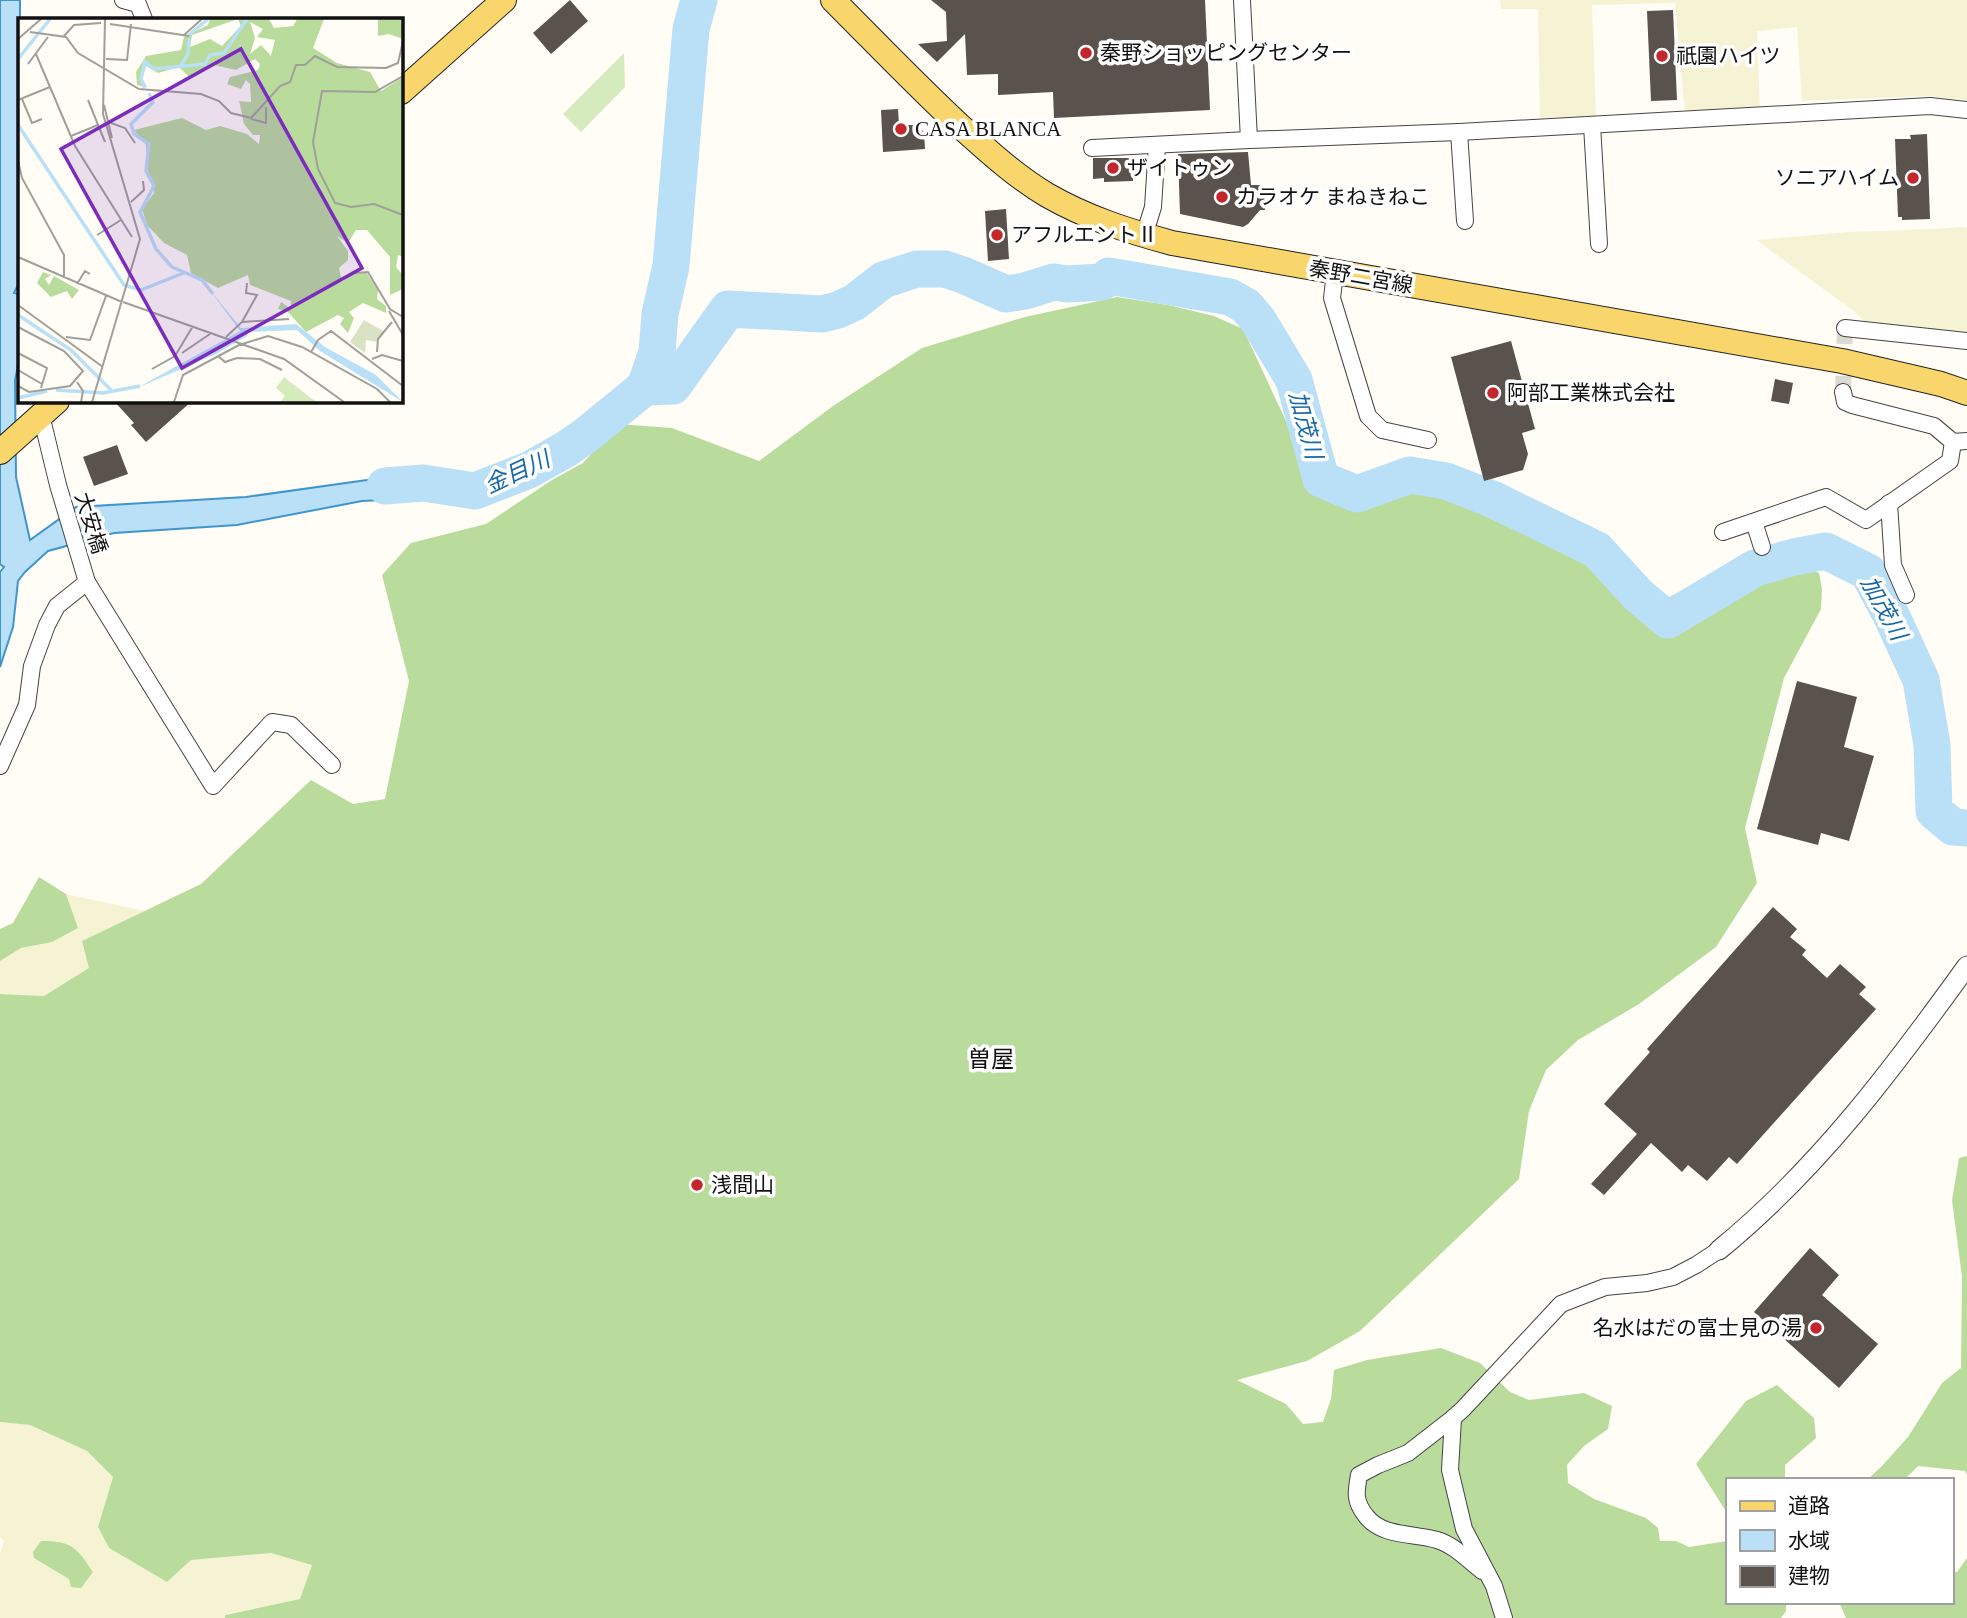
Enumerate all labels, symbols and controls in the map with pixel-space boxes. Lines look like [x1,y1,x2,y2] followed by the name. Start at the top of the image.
[18,18,402,402] inset map
[1100,41,1352,65] place label: 秦野ショッピングセンター
[1676,44,1781,68] place label: 祇園ハイツ
[1078,45,1094,61] marker: 秦野ショッピングセンター
[1654,48,1670,64] marker: 祇園ハイツ
[915,117,1062,141] place label: CASA BLANCA
[893,121,909,137] marker: CASA BLANCA
[1127,156,1232,180] place label: ザイトゥン
[1105,160,1121,176] marker: ザイトゥン
[1775,166,1899,190] place label: ソニアハイム
[1905,170,1921,186] marker: ソニアハイム
[1236,185,1430,209] place label: カラオケ まねきねこ
[1214,189,1230,205] marker: カラオケ まねきねこ
[1011,223,1158,247] place label: アフルエントⅡ
[989,227,1005,243] marker: アフルエントⅡ
[1307,256,1415,298] street label: 秦野二宮線
[1507,381,1675,405] place label: 阿部工業株式会社
[1485,385,1501,401] marker: 阿部工業株式会社
[1285,389,1327,465] water label: 加茂川
[481,445,556,498] water label: 金目川
[70,489,112,557] street label: 大安橋
[1856,572,1913,647] water label: 加茂川
[968,1047,1014,1072] district label: 曽屋
[711,1173,774,1197] place label: 浅間山
[689,1177,705,1193] marker: 浅間山
[1592,1316,1802,1340] place label: 名水はだの富士見の湯
[1808,1320,1824,1336] marker: 名水はだの富士見の湯
[1726,1478,1953,1604] legend
[1788,1494,1830,1518] text: 道路
[1788,1529,1830,1553] text: 水域
[1788,1564,1830,1588] text: 建物

